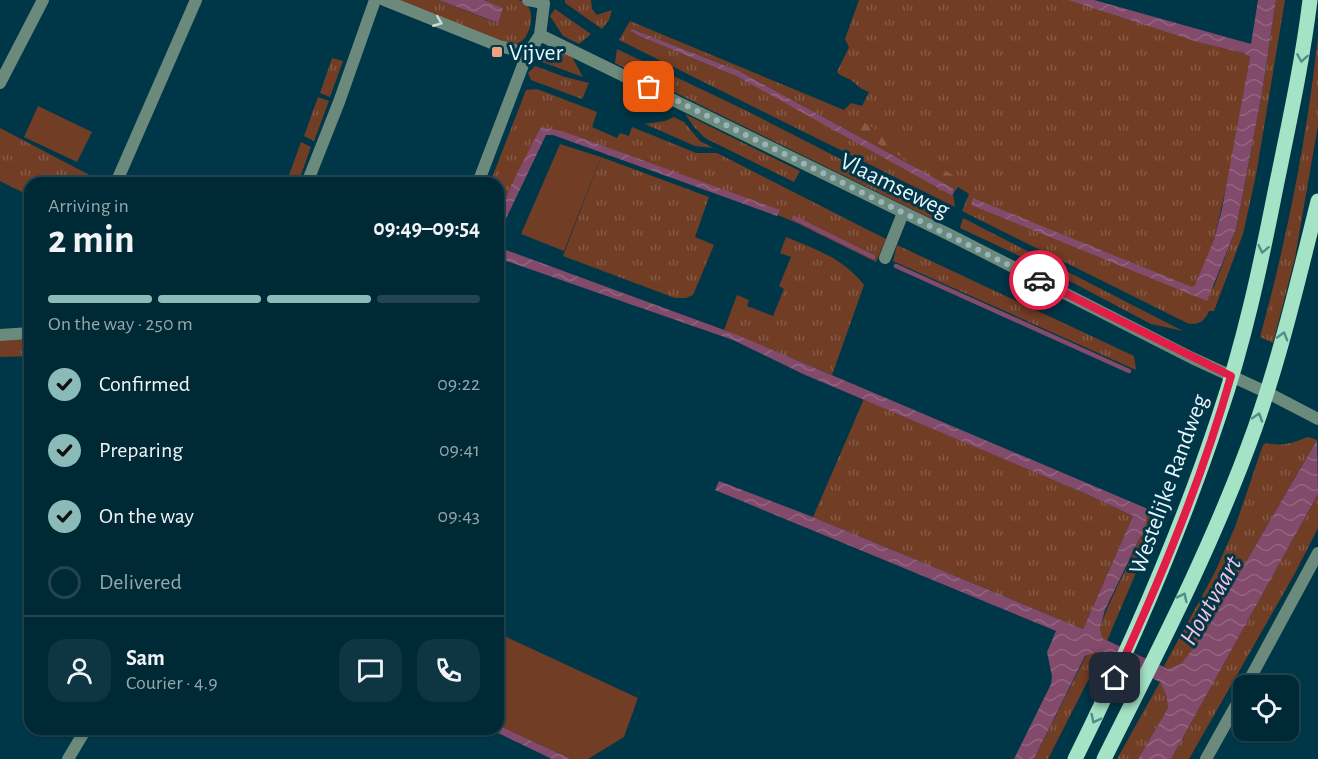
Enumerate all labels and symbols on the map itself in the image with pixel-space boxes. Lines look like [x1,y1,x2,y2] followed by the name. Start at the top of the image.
[432,14,443,27] one-way arrow
[509,41,564,65] place label: Vijver
[490,45,504,59] marker: Vijver
[1296,53,1308,63] one-way arrow
[623,61,674,112] pin
[836,149,953,223] street label: Vlaamseweg
[1258,244,1271,254] one-way arrow
[1009,250,1069,310] courier
[1276,331,1288,342] one-way arrow
[1125,391,1213,577] street label: Westelijke Randweg
[1251,412,1263,423] one-way arrow
[1175,551,1247,649] water label: Houtvaart
[1176,593,1188,604] one-way arrow
[1089,652,1140,703] pin
[1090,712,1102,723] one-way arrow

